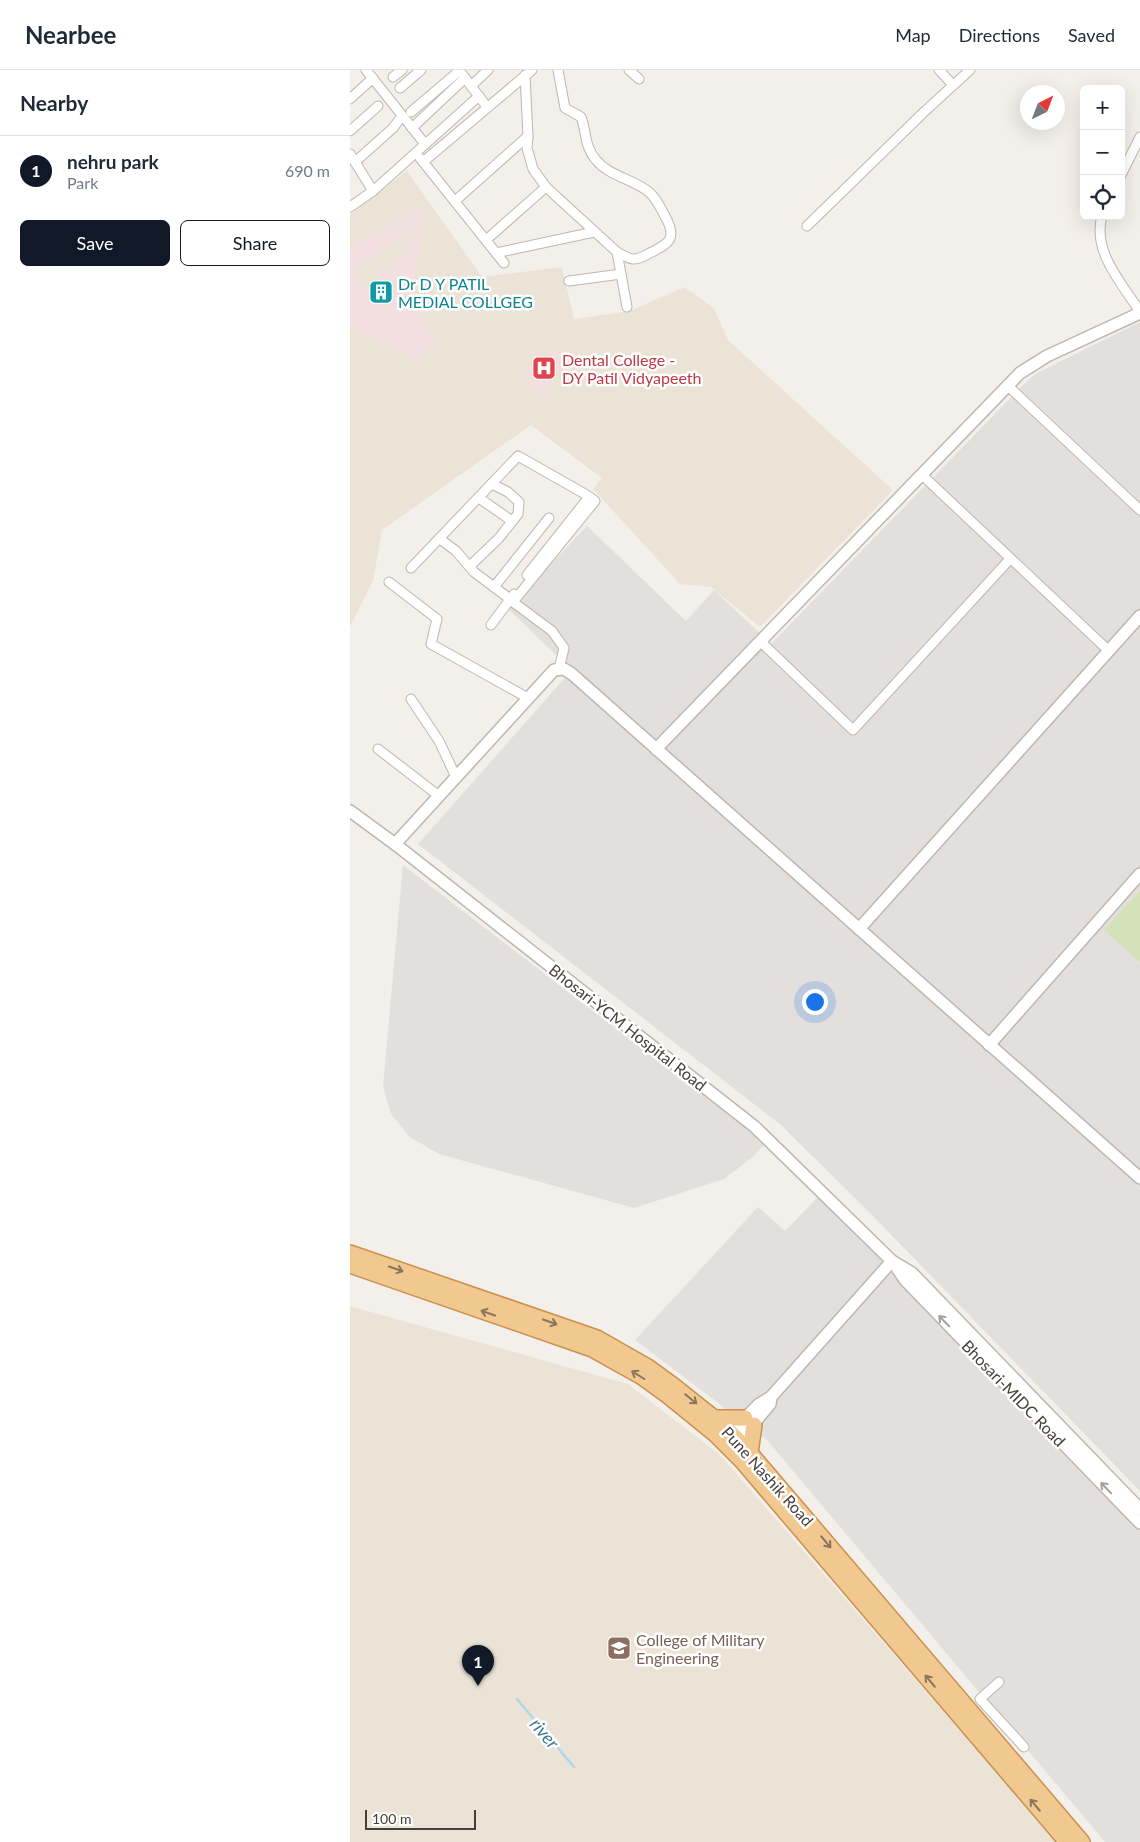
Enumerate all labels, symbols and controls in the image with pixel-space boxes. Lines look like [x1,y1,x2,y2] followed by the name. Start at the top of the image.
[25,20,116,49] text: Nearbee
[895,24,931,46] text: Map
[959,24,1040,46] text: Directions
[1068,24,1115,46] text: Saved
[1020,85,1065,130] north arrow
[1080,85,1125,220] map controls
[1080,85,1125,130] button: +
[20,90,88,115] text: Nearby
[1080,130,1125,175] button: −
[67,150,159,173] text: nehru park
[31,161,41,180] text: 1
[285,161,330,180] text: 690 m
[67,173,98,192] text: Park
[1080,175,1125,220] button: locate
[20,220,170,266] button: Save
[180,220,330,266] button: Share
[398,274,533,311] place label: Dr D Y PATIL MEDIAL COLLGEG
[368,279,394,305] building icon: Dr D Y PATIL MEDIAL COLLGEG
[562,350,702,387] place label: Dental College - DY Patil Vidyapeeth
[531,355,557,381] hospital icon: Dental College - DY Patil Vidyapeeth
[546,960,710,1094] street label: Bhosari-YCM Hospital Road
[802,989,828,1015] your location
[388,1264,404,1274] one-way arrow
[481,1308,497,1317] one-way arrow
[938,1315,950,1327] one-way arrow
[541,1318,557,1327] one-way arrow
[958,1336,1070,1450] street label: Bhosari-MIDC Road
[631,1369,645,1380] one-way arrow
[684,1394,697,1405] one-way arrow
[718,1422,818,1530] street label: Pune Nashik Road
[1100,1482,1112,1494] one-way arrow
[821,1536,832,1549] one-way arrow
[636,1630,765,1667] place label: College of Military Engineering
[606,1635,632,1661] school or university icon: College of Military Engineering
[462,1645,494,1686] pin: 1
[924,1675,935,1688] one-way arrow
[526,1713,565,1754] water label: river
[1030,1799,1041,1812] one-way arrow
[365,1807,476,1830] scale bar
[372,1810,411,1827] text: 100 m

